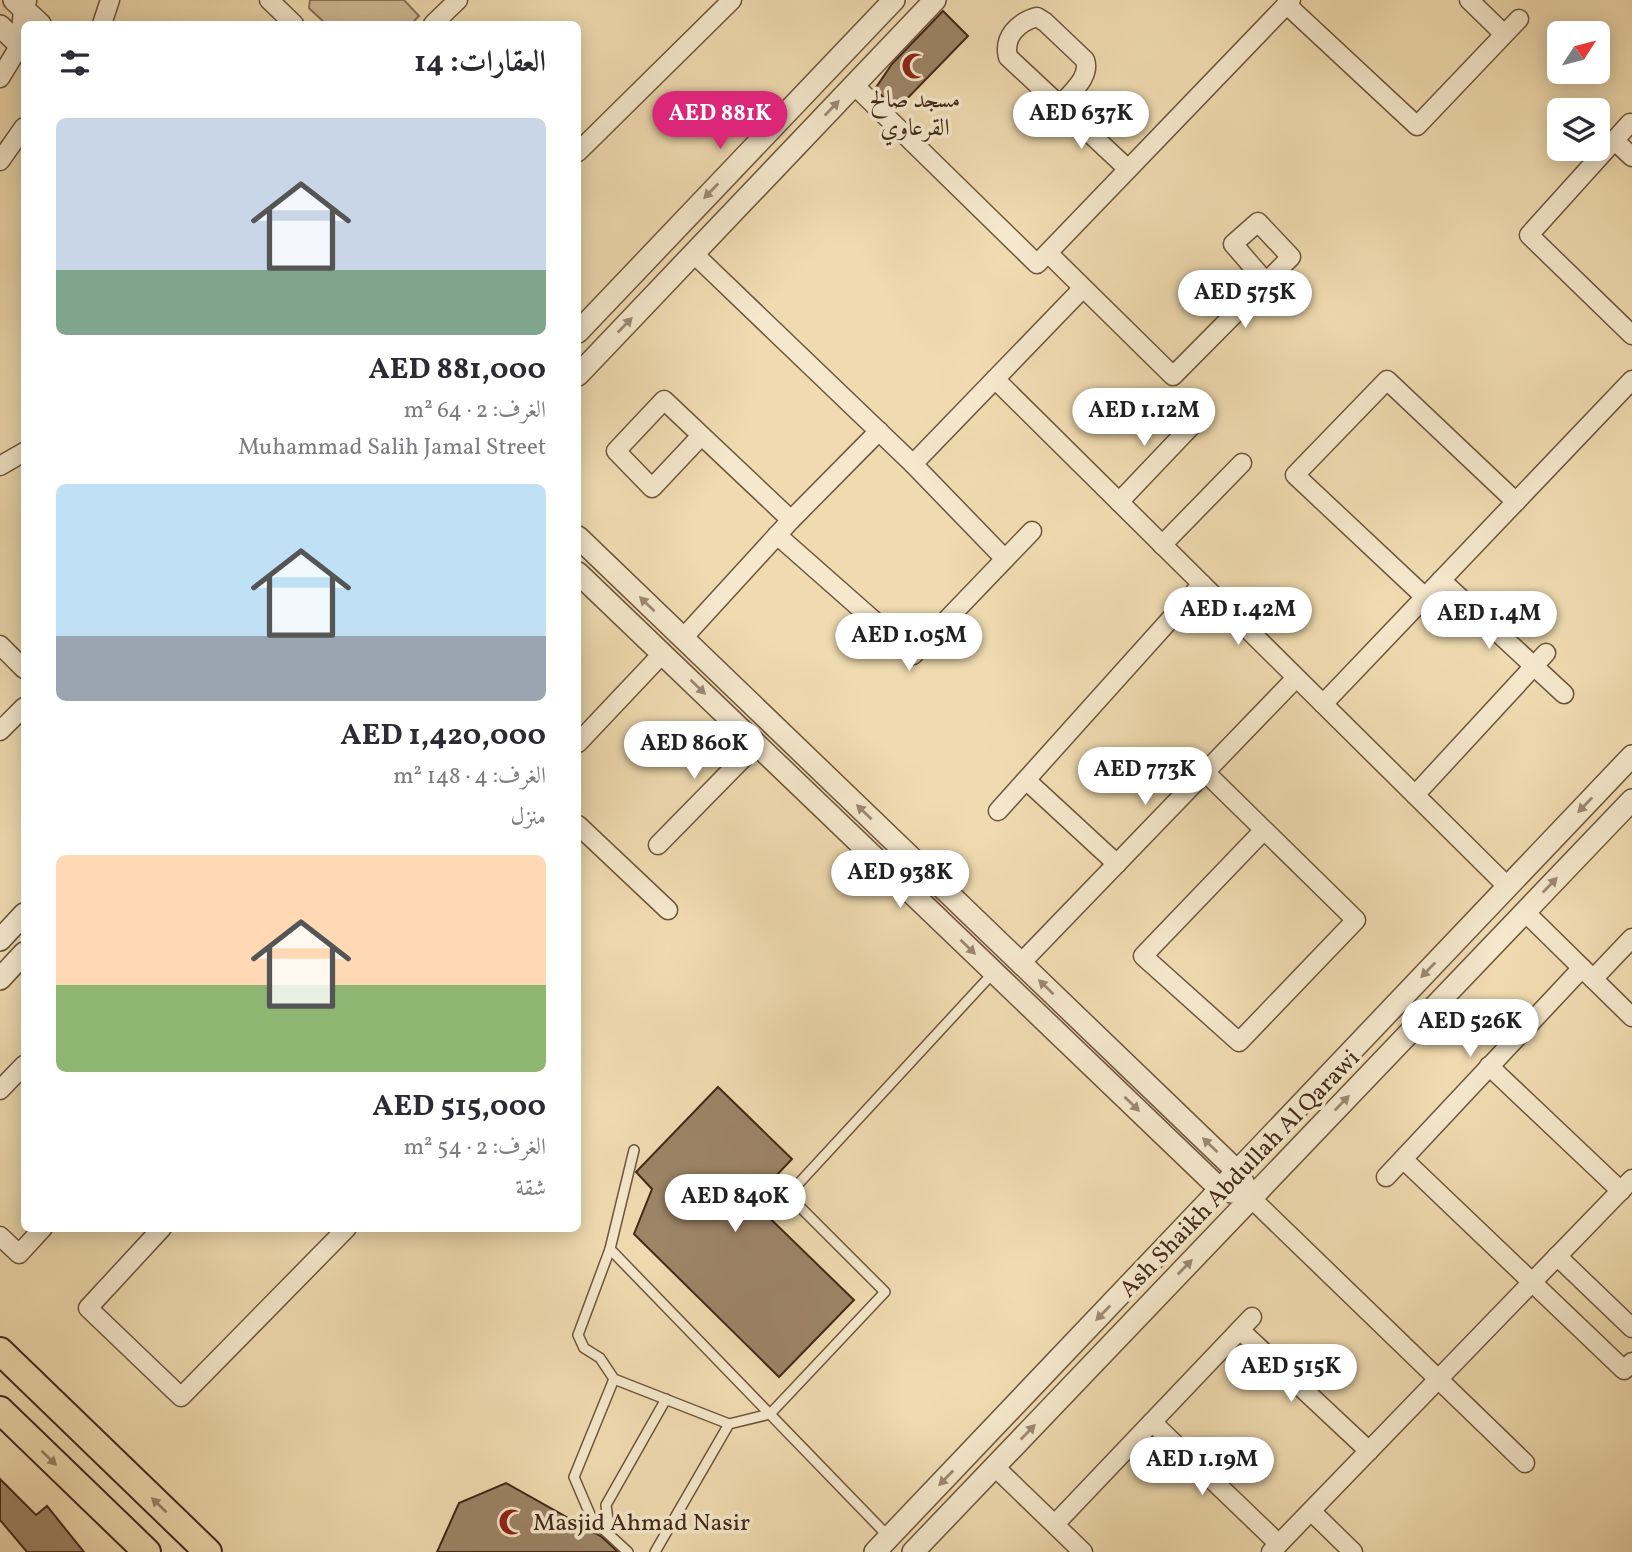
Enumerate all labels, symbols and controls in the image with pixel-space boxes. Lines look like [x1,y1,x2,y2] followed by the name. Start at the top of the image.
[1547,21,1610,84] north arrow
[1547,21,1610,161] map controls
[414,42,546,84] text: العقارات: 14
[56,44,94,82] icon: filters
[900,51,930,81] mosque icon: مسجد صالح القرعاوي
[870,84,960,146] place label: مسجد صالح القرعاوي
[648,92,792,151] pin: AED 881K
[1009,92,1153,151] pin: AED 637K
[668,98,772,130] text: AED 881K
[1029,98,1133,130] text: AED 637K
[1547,98,1610,161] button: layers
[824,99,841,116] one-way arrow
[238,163,364,289] icon: home
[704,182,720,199] one-way arrow
[1173,270,1317,330] pin: AED 575K
[1194,277,1296,309] text: AED 575K
[616,317,632,334] one-way arrow
[368,349,546,391] text: AED 881,000
[1064,388,1224,448] pin: AED 1.12M
[404,395,546,427] text: الغرف: 2 · 64 m²
[1088,395,1200,427] text: AED 1.12M
[238,432,546,464] text: Muhammad Salih Jamal Street
[238,530,364,656] icon: home
[1158,588,1318,647] pin: AED 1.42M
[1417,592,1561,651] pin: AED 1.4M
[1180,594,1296,626] text: AED 1.42M
[639,597,656,613] one-way arrow
[1437,598,1541,630] text: AED 1.4M
[829,614,989,673] pin: AED 1.05M
[851,620,967,652] text: AED 1.05M
[689,679,706,695] one-way arrow
[340,715,546,757] text: AED 1,420,000
[622,722,766,781] pin: AED 860K
[640,728,748,760] text: AED 860K
[1073,748,1217,807] pin: AED 773K
[1094,754,1196,786] text: AED 773K
[393,761,546,793] text: الغرف: 4 · 148 m²
[1577,796,1593,814] one-way arrow
[511,802,546,834] text: منزل
[856,804,873,821] one-way arrow
[828,850,972,910] pin: AED 938K
[847,857,953,889] text: AED 938K
[1542,877,1558,894] one-way arrow
[238,901,364,1027] icon: home
[960,938,977,955] one-way arrow
[1421,961,1437,978] one-way arrow
[1038,979,1055,995] one-way arrow
[1398,1000,1542,1059] pin: AED 526K
[1418,1006,1522,1038] text: AED 526K
[1112,1043,1368,1306] street label: Ash Shaikh Abdullah Al Qarawi
[372,1086,546,1128] text: AED 515,000
[1334,1095,1350,1112] one-way arrow
[1124,1096,1141,1113] one-way arrow
[404,1132,546,1164] text: الغرف: 2 · 54 m²
[1202,1137,1219,1153] one-way arrow
[516,1173,546,1205] text: شقة
[663,1174,807,1234] pin: AED 840K
[681,1181,789,1213] text: AED 840K
[1177,1258,1193,1276] one-way arrow
[1094,1304,1111,1321] one-way arrow
[1219,1344,1363,1404] pin: AED 515K
[1241,1351,1341,1383] text: AED 515K
[1019,1424,1035,1441] one-way arrow
[1122,1438,1282,1497] pin: AED 1.19M
[1146,1444,1258,1476] text: AED 1.19M
[40,1449,57,1465] one-way arrow
[938,1469,954,1486] one-way arrow
[151,1497,168,1513] one-way arrow
[497,1507,527,1537] mosque icon: Masjid Ahmad Nasir
[533,1507,750,1541] place label: Masjid Ahmad Nasir

